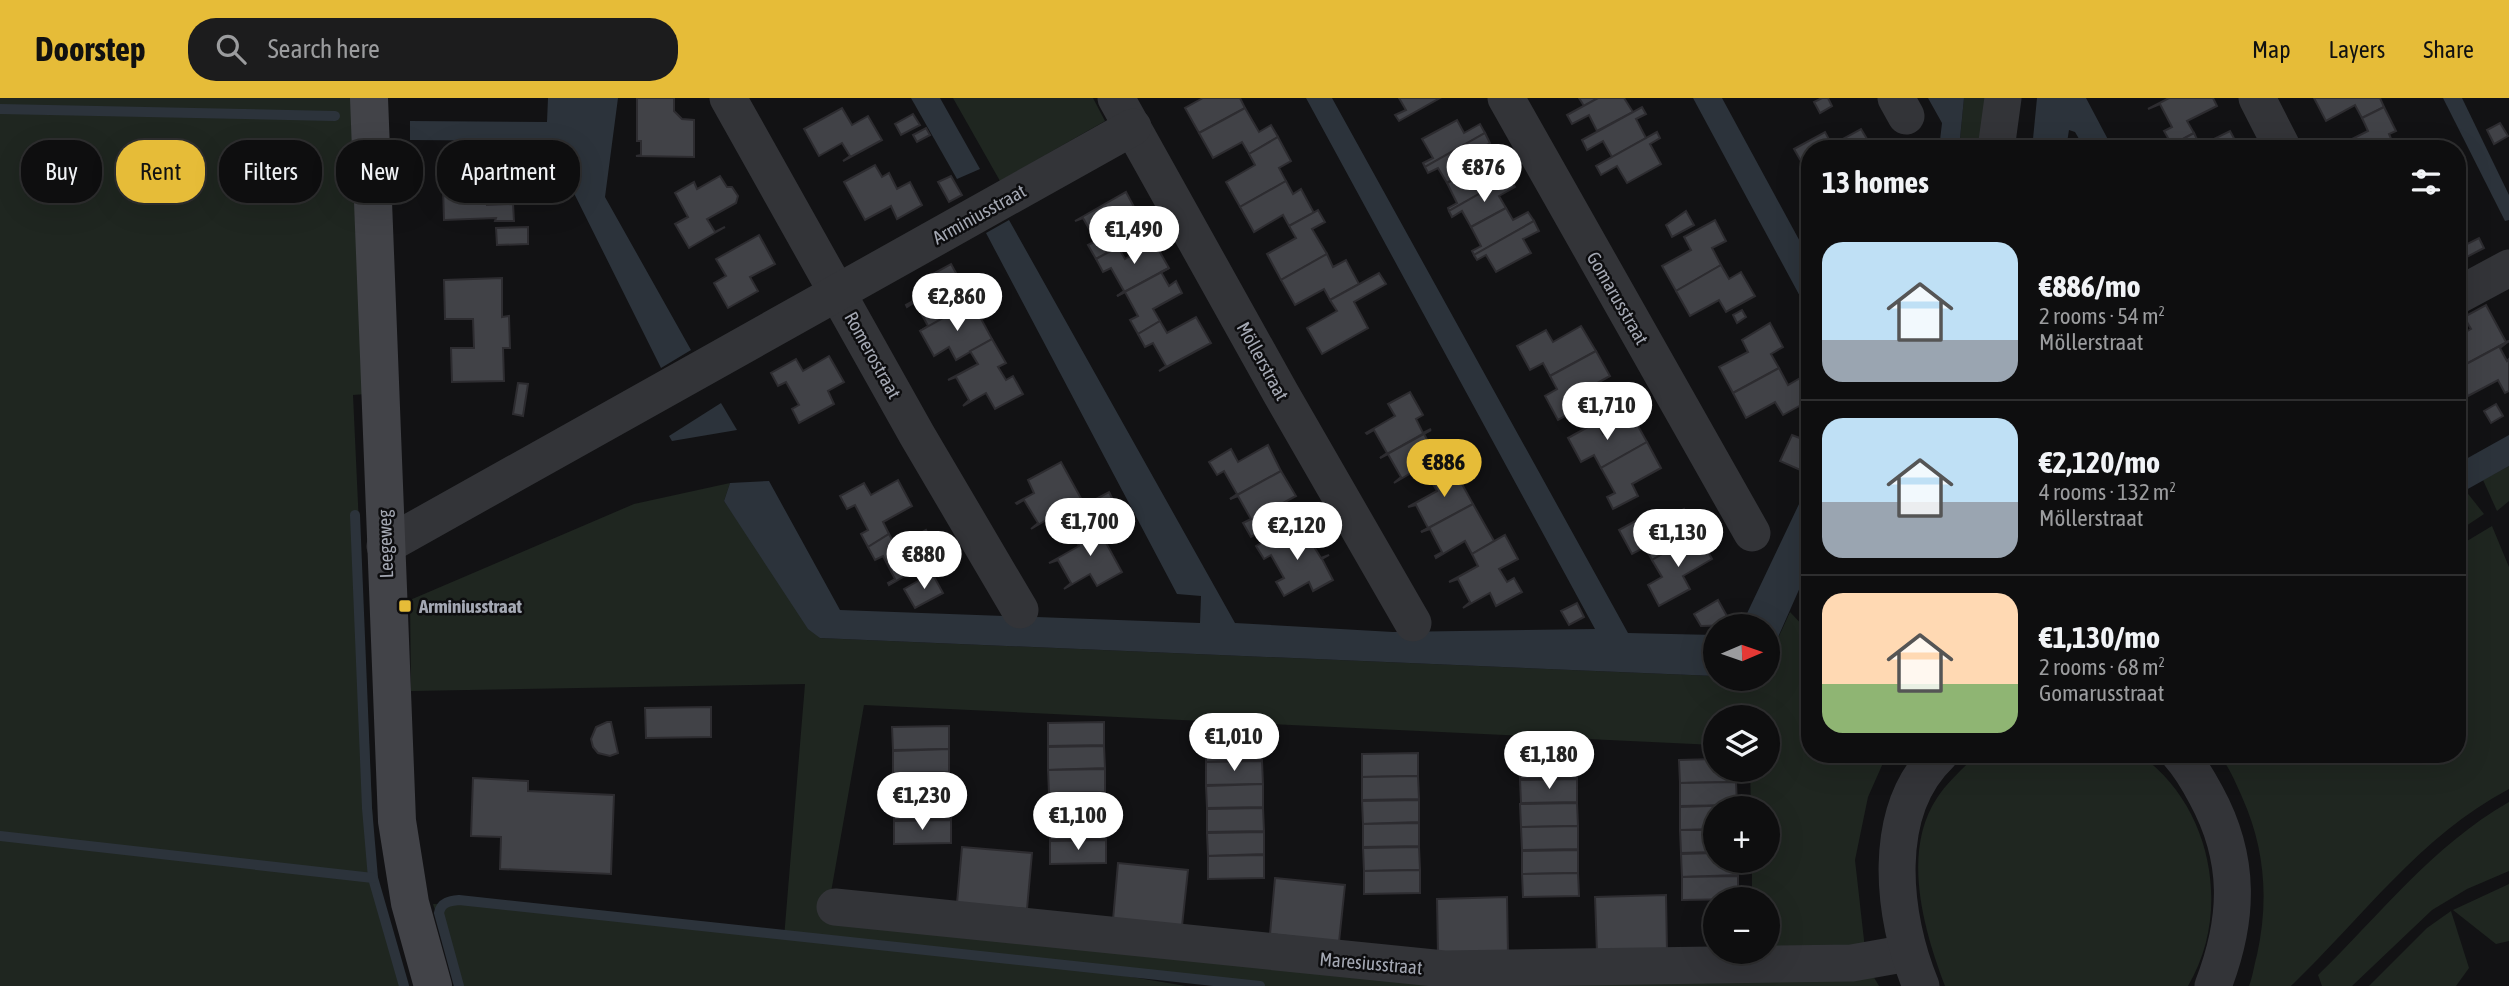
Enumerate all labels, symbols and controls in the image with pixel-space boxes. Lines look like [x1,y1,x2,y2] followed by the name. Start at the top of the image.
[188,18,678,81] search box
[35,30,146,68] text: Doorstep
[212,30,250,68] icon: search
[268,34,380,64] text: Search here
[2252,36,2291,63] text: Map
[2329,36,2385,63] text: Layers
[2423,36,2474,63] text: Share
[21,140,102,203] chip: Buy
[116,140,205,203] chip: Rent
[219,140,322,203] chip: Filters
[336,140,423,203] chip: New
[437,140,580,203] chip: Apartment
[1443,144,1525,204] pin: €876
[1463,154,1505,180] text: €876
[2407,163,2445,201] icon: filters
[1822,165,1929,199] text: 13 homes
[929,179,1029,249] street label: Arminiusstraat
[1077,206,1191,266] pin: €1,490
[1105,216,1163,242] text: €1,490
[1583,248,1653,348] street label: Gomarusstraat
[2039,269,2141,303] text: €886/mo
[1878,270,1962,354] icon: home
[900,274,1014,333] pin: €2,860
[928,283,986,309] text: €2,860
[2039,303,2165,329] text: 2 rooms · 54 m²
[840,308,906,402] street label: Romerostraat
[1232,318,1294,404] street label: Möllerstraat
[2039,329,2144,355] text: Möllerstraat
[1550,382,1664,442] pin: €1,710
[1578,392,1636,418] text: €1,710
[1403,440,1485,499] pin: €886
[2039,445,2160,479] text: €2,120/mo
[1878,446,1962,530] icon: home
[1423,449,1465,475] text: €886
[2039,479,2176,505] text: 4 rooms · 132 m²
[1033,498,1147,558] pin: €1,700
[1240,503,1354,562] pin: €2,120
[2039,505,2144,531] text: Möllerstraat
[373,508,397,579] street label: Leegeweg
[1061,508,1119,534] text: €1,700
[1621,510,1735,569] pin: €1,130
[1268,512,1326,538] text: €2,120
[1649,519,1707,545] text: €1,130
[883,532,965,591] pin: €880
[903,541,945,567] text: €880
[418,595,523,617] place label: Arminiusstraat
[397,598,413,614] marker: Arminiusstraat
[1703,614,1780,691] north arrow
[1703,614,1780,964] map controls
[2039,620,2160,654] text: €1,130/mo
[1878,621,1962,705] icon: home
[2039,654,2165,680] text: 2 rooms · 68 m²
[2039,680,2164,706] text: Gomarusstraat
[1703,705,1780,782] button: layers
[1177,714,1291,773] pin: €1,010
[1205,723,1263,749] text: €1,010
[1492,732,1606,791] pin: €1,180
[1520,741,1578,767] text: €1,180
[865,772,979,832] pin: €1,230
[893,782,951,808] text: €1,230
[1021,792,1135,852] pin: €1,100
[1703,796,1780,873] button: +
[1049,802,1107,828] text: €1,100
[1703,887,1780,964] button: −
[1319,948,1423,978] street label: Maresiusstraat

